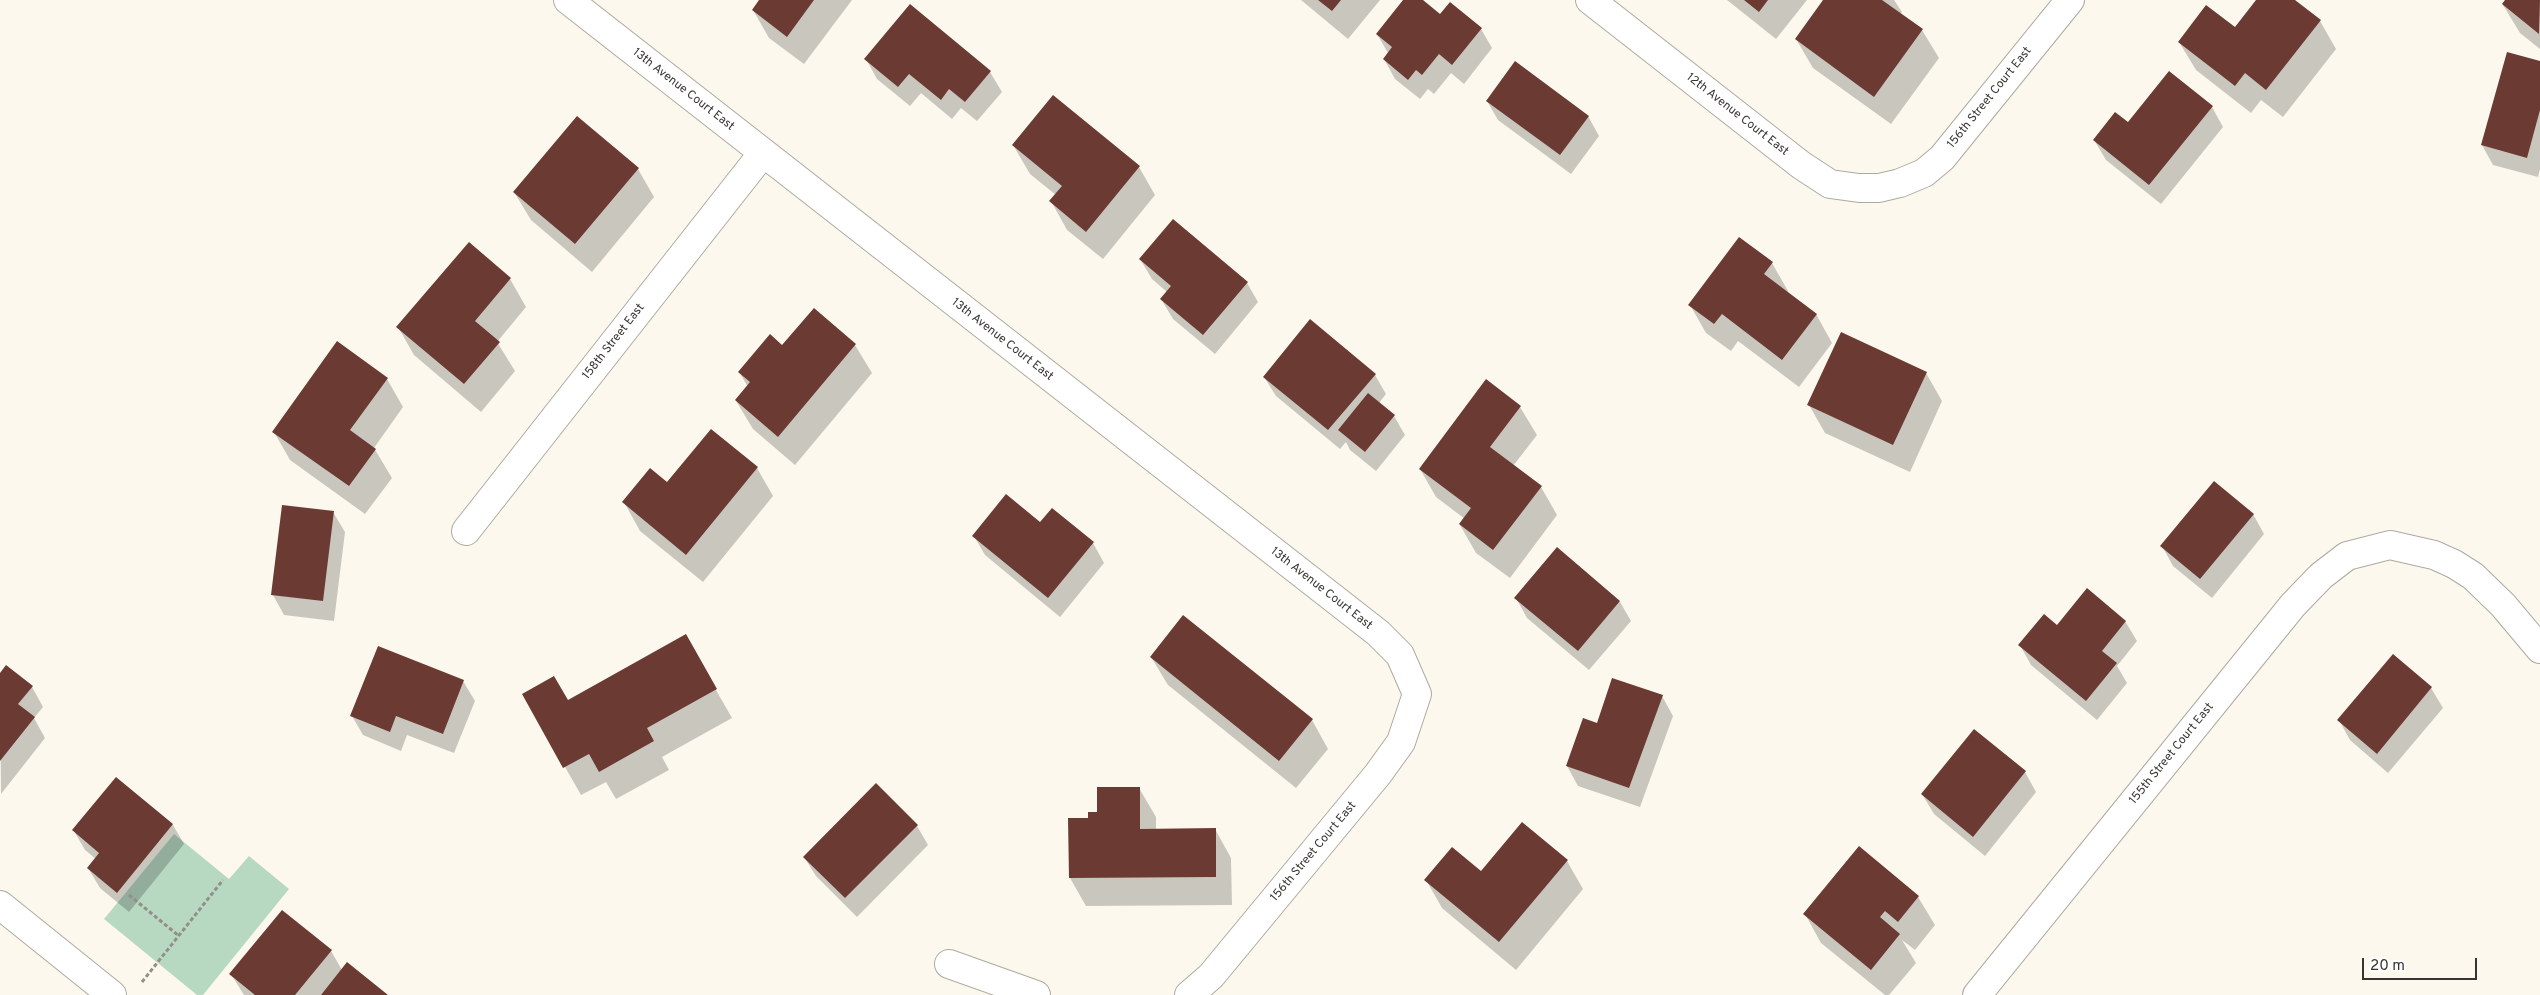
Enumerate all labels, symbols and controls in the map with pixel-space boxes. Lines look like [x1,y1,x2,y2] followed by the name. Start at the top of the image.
[1945,45,2035,151] street label: 156th Street Court East
[629,46,737,134] street label: 13th Avenue Court East
[1683,71,1791,159] street label: 12th Avenue Court East
[948,296,1056,384] street label: 13th Avenue Court East
[580,301,648,383] street label: 158th Street East
[1267,545,1375,633] street label: 13th Avenue Court East
[2127,700,2217,808] street label: 155th Street Court East
[1268,799,1360,905] street label: 156th Street Court East
[2365,948,2480,980] scale bar
[2370,957,2405,976] text: 20 m

